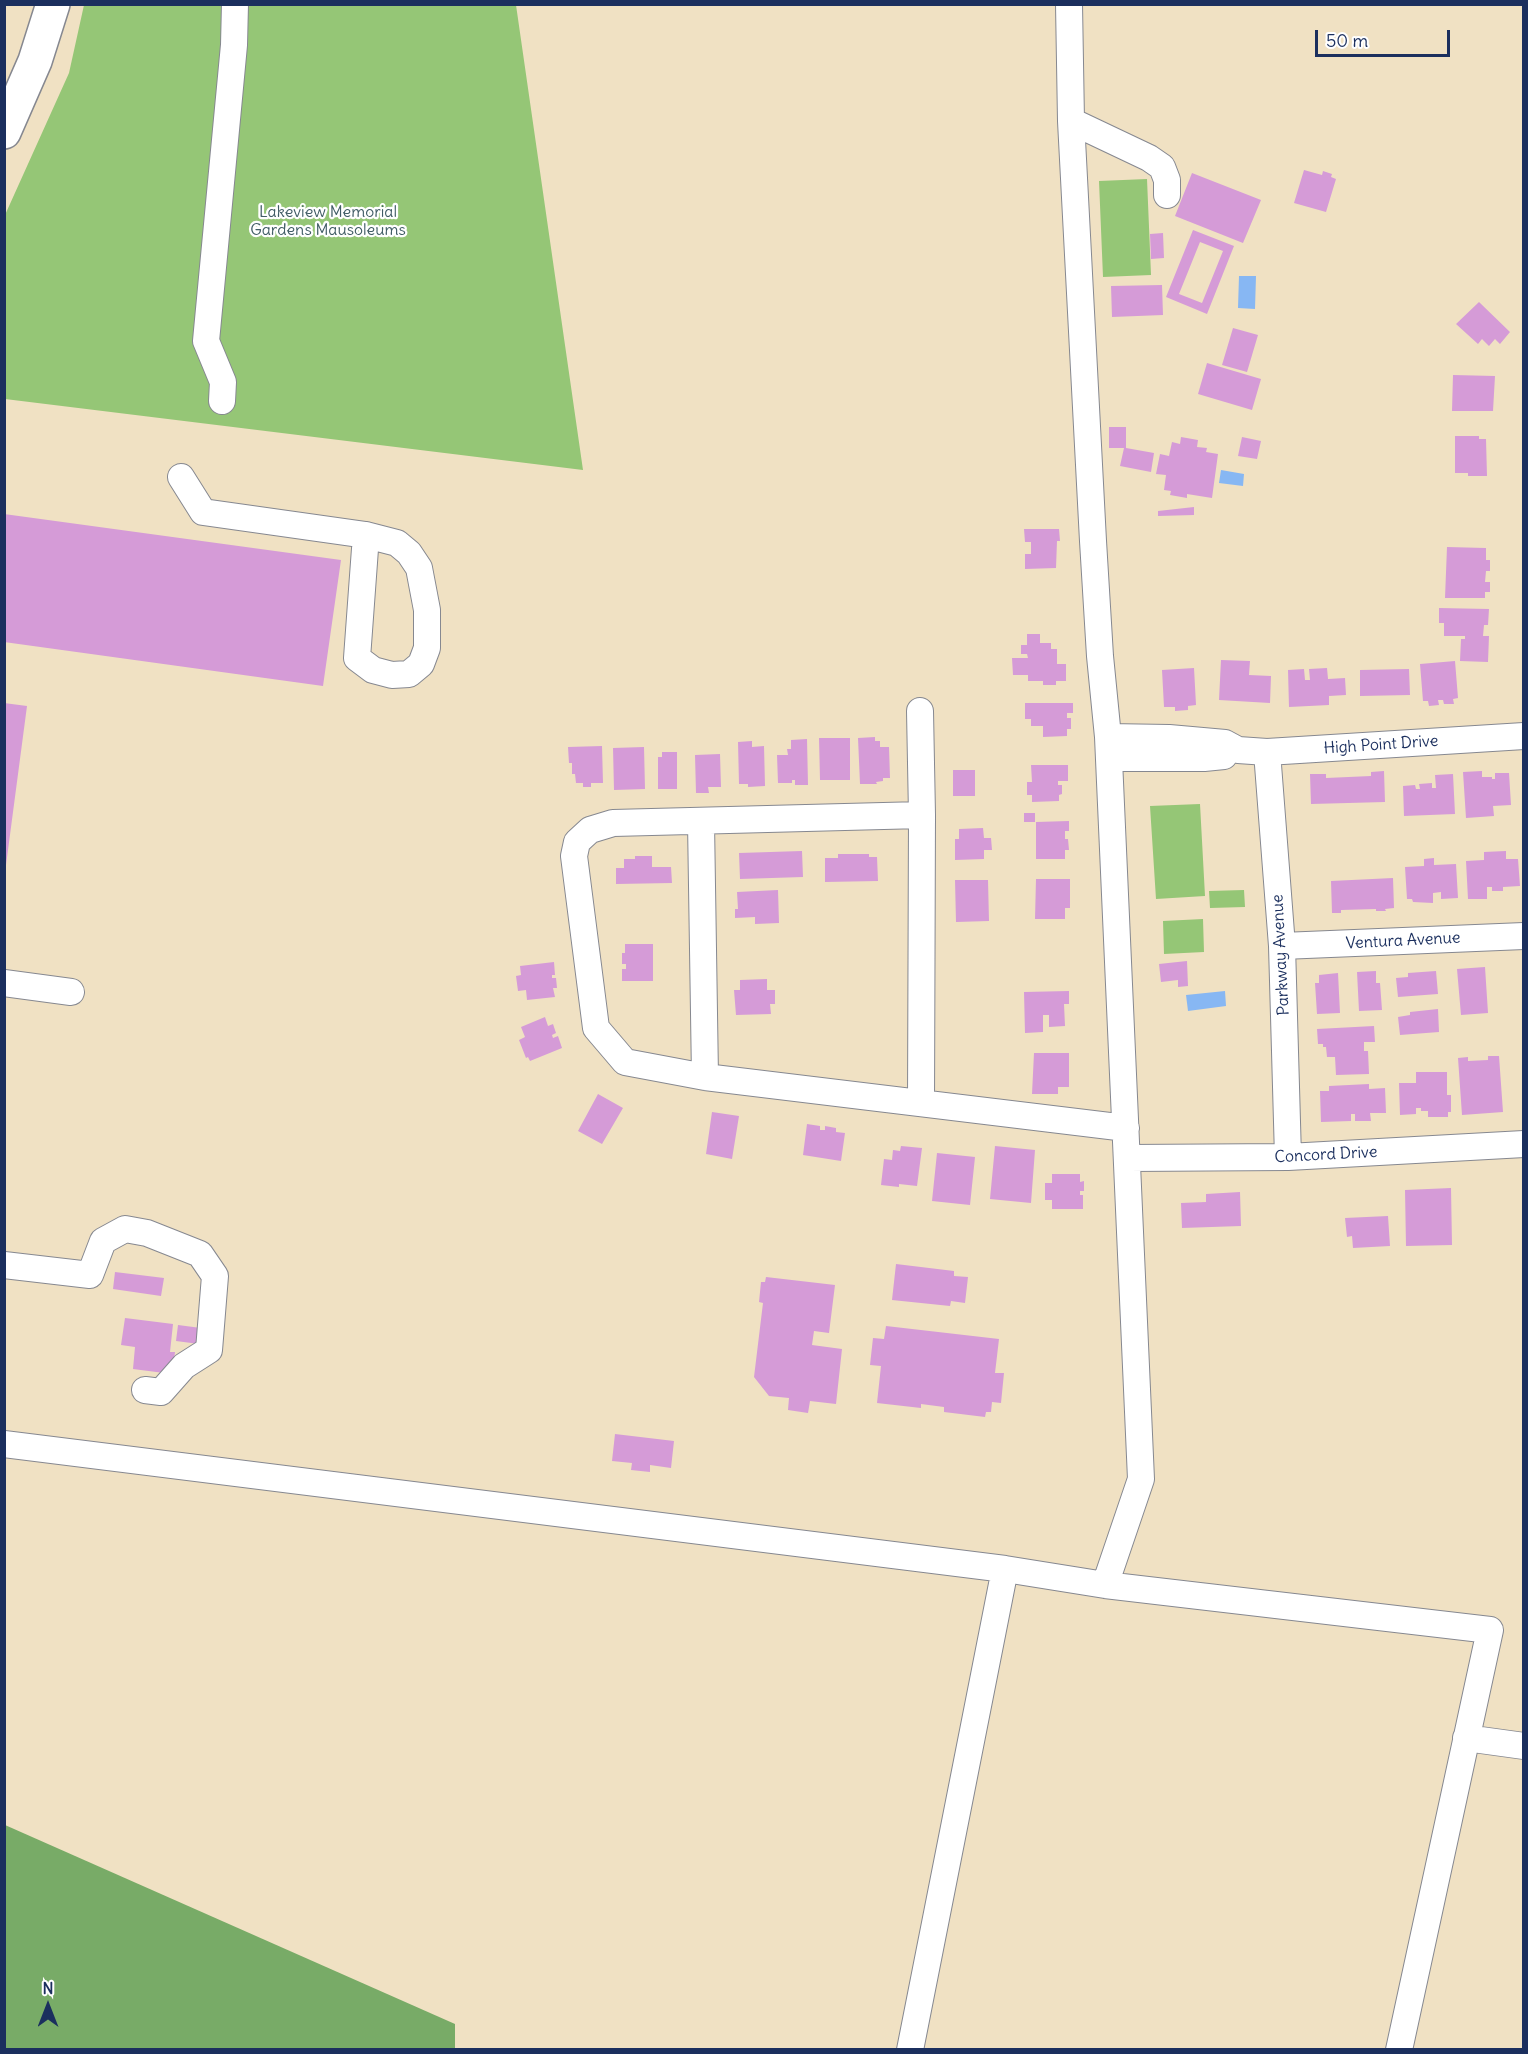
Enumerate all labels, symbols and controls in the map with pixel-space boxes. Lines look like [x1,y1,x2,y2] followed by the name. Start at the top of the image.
[1318,18,1453,56] scale bar
[1326,29,1368,52] text: 50 m
[250,202,406,240] park label: Lakeview Memorial Gardens Mausoleums
[1323,731,1439,759] street label: High Point Drive
[1268,894,1294,1016] street label: Parkway Avenue
[1345,928,1461,954] street label: Ventura Avenue
[1274,1143,1378,1167] street label: Concord Drive
[18,1976,78,2036] north arrow
[42,1978,54,1998] text: N

